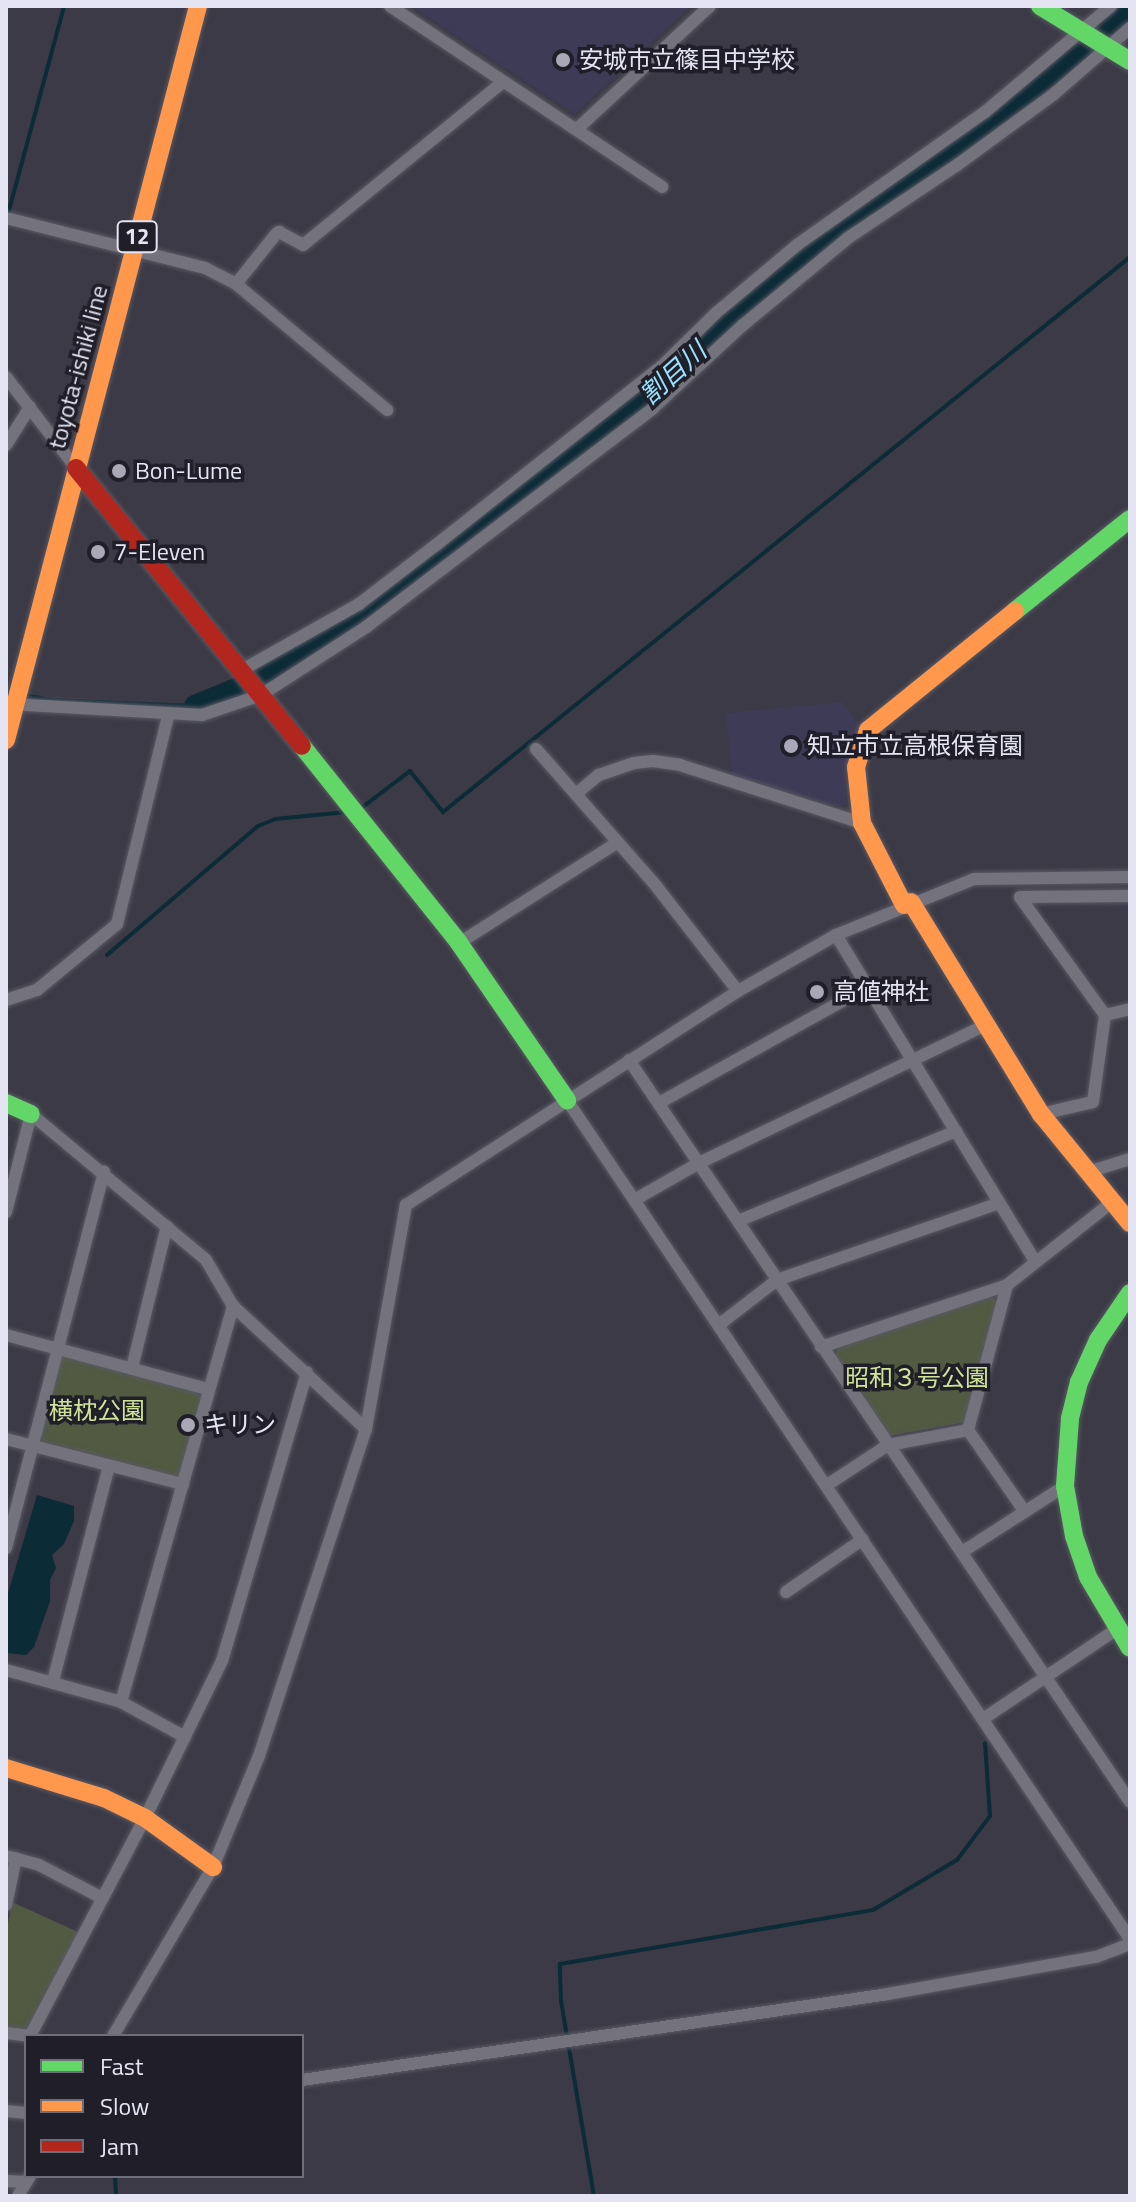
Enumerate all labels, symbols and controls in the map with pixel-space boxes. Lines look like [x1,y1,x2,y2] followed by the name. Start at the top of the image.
[579,46,795,74] place label: 安城市立篠目中学校
[554,51,572,69] marker: 安城市立篠目中学校
[115,219,159,255] road number: 12
[42,282,114,452] street label: toyota-ishiki line
[634,335,712,411] water label: 割目川
[135,457,242,485] place label: Bon-Lume
[110,462,128,480] marker: Bon-Lume
[114,538,205,566] place label: 7-Eleven
[89,543,107,561] marker: 7-Eleven
[807,732,1023,760] place label: 知立市立高根保育園
[782,737,800,755] marker: 知立市立高根保育園
[833,978,929,1006] place label: 高値神社
[808,983,826,1001] marker: 高値神社
[845,1364,989,1392] park label: 昭和３号公園
[49,1397,145,1425] park label: 横枕公園
[204,1411,276,1439] place label: キリン
[179,1416,197,1434] marker: キリン
[24,2034,304,2178] legend
[100,2048,143,2084] text: Fast
[100,2088,149,2124] text: Slow
[100,2128,139,2164] text: Jam

